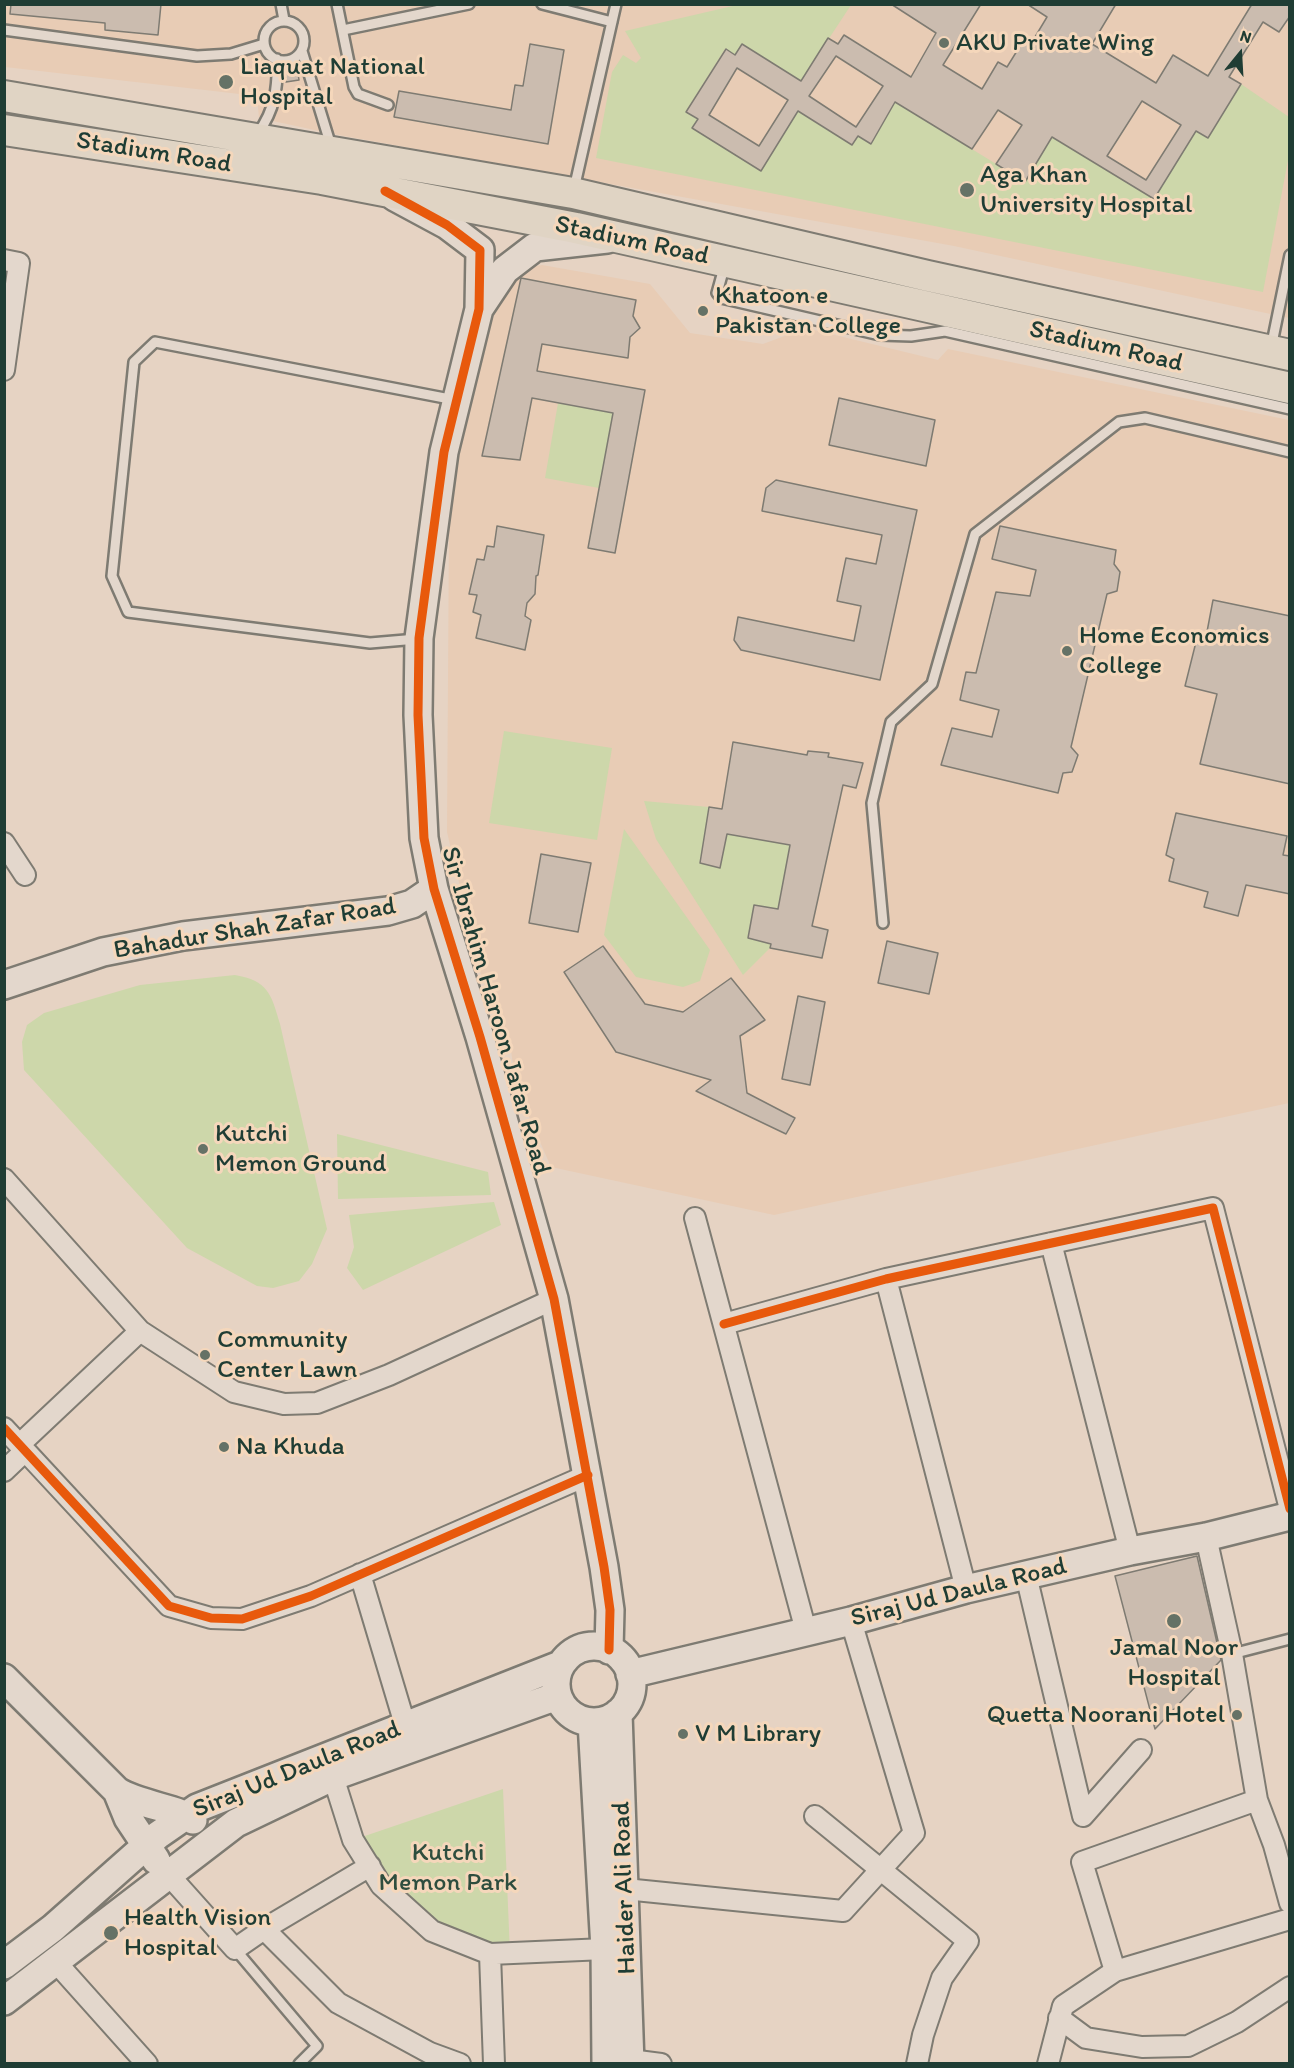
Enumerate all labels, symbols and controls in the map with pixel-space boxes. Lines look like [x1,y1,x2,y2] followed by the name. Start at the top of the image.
[1210,24,1270,84] north arrow
[1238,26,1254,47] text: N
[956,27,1154,59] place label: AKU Private Wing
[937,36,951,50] marker: AKU Private Wing
[240,51,425,112] place label: Liaquat National Hospital
[217,73,235,91] marker: Liaquat National Hospital
[74,125,234,181] street label: Stadium Road
[980,159,1192,220] place label: Aga Khan University Hospital
[958,181,976,199] marker: Aga Khan University Hospital
[552,209,712,273] street label: Stadium Road
[715,280,901,342] place label: Khatoon e Pakistan College
[696,304,710,318] marker: Khatoon e Pakistan College
[1026,314,1186,380] street label: Stadium Road
[1079,620,1270,682] place label: Home Economics College
[1060,644,1074,658] marker: Home Economics College
[433,843,557,1179] street label: Sir Ibrahim Haroon Jafar Road
[112,891,398,967] street label: Bahadur Shah Zafar Road
[215,1118,386,1180] place label: Kutchi Memon Ground
[196,1142,210,1156] marker: Kutchi Memon Ground
[217,1324,357,1386] place label: Community Center Lawn
[198,1348,212,1362] marker: Community Center Lawn
[236,1431,345,1463] place label: Na Khuda
[217,1440,231,1454] marker: Na Khuda
[848,1551,1070,1635] street label: Siraj Ud Daula Road
[1165,1612,1183,1630] marker: Jamal Noor Hospital
[1110,1632,1238,1694] place label: Jamal Noor Hospital
[987,1699,1225,1731] place label: Quetta Noorani Hotel
[1230,1708,1244,1722] marker: Quetta Noorani Hotel
[188,1714,406,1826] street label: Siraj Ud Daula Road
[695,1718,821,1750] place label: V M Library
[676,1727,690,1741] marker: V M Library
[606,1801,644,1975] street label: Haider Ali Road
[379,1837,517,1898] park label: Kutchi Memon Park
[124,1902,271,1964] place label: Health Vision Hospital
[102,1924,120,1942] marker: Health Vision Hospital

